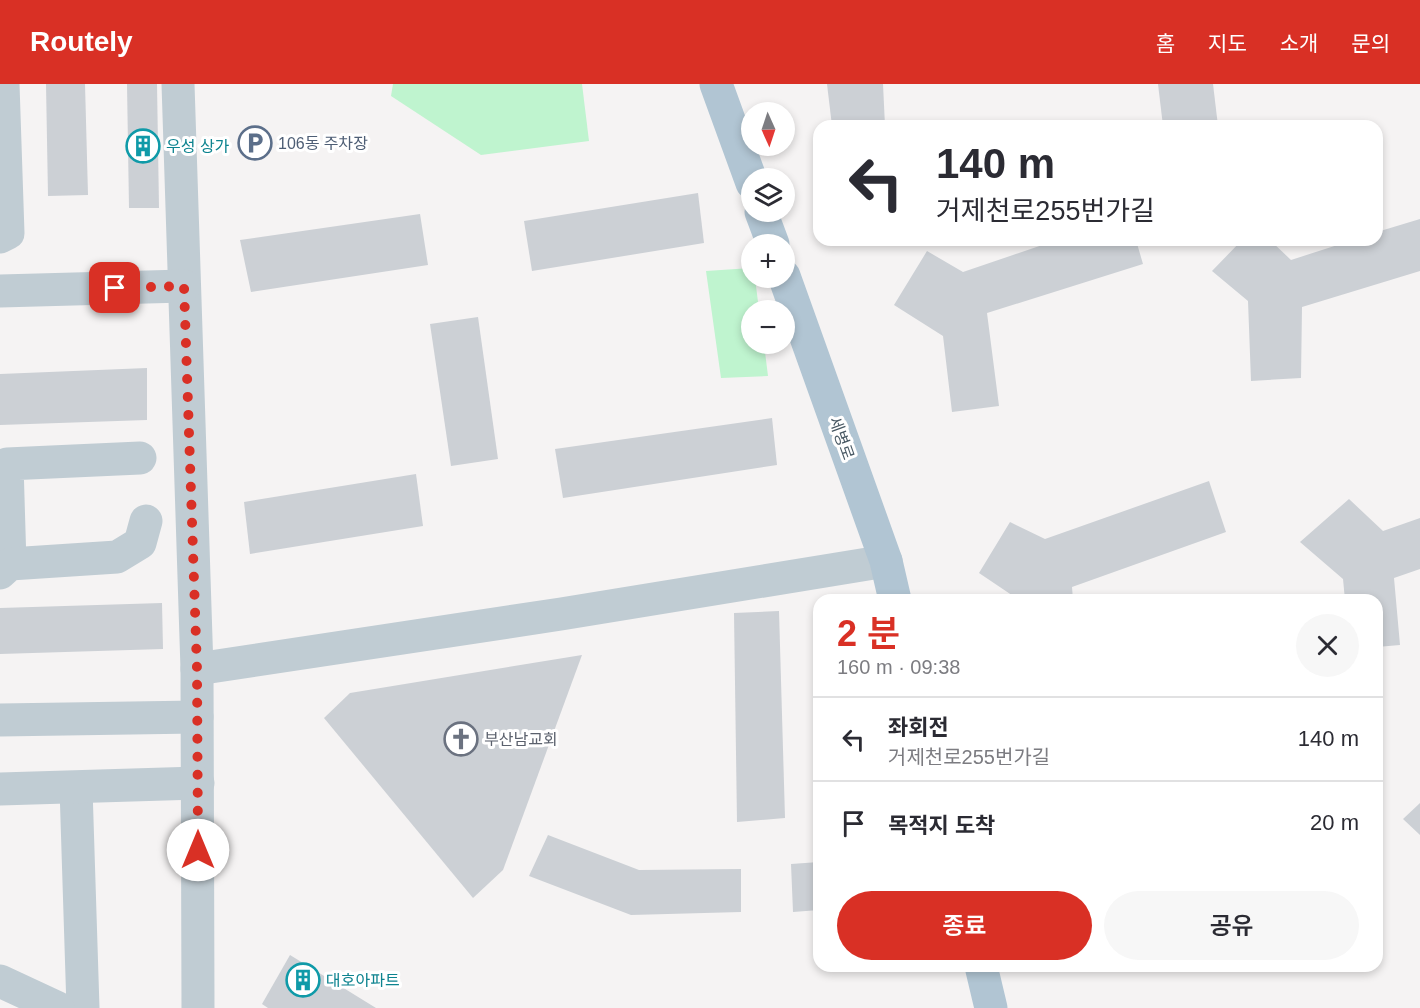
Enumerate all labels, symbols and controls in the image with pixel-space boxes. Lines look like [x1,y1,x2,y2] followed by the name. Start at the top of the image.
[30,26,133,57] text: Routely
[1156,32,1175,55] text: 홈
[1208,32,1247,55] text: 지도
[1280,32,1318,55] text: 소개
[1351,32,1390,55] text: 문의
[741,102,795,156] north arrow
[741,102,795,354] map controls
[237,125,273,161] parking icon: 106동 주차장
[125,128,161,164] building icon: 우성 상가
[278,135,368,152] place label: 106동 주차장
[166,138,230,155] place label: 우성 상가
[936,140,1055,187] text: 140 m
[837,144,915,222] icon: left
[741,168,795,222] button: layers
[936,196,1155,226] text: 거제천로255번가길
[741,234,795,288] button: +
[89,262,140,313] pin
[98,271,131,304] icon: arrive
[741,300,795,354] button: −
[826,415,857,462] street label: 세병로
[837,613,900,654] text: 2 분
[1296,614,1359,677] button: close
[837,656,960,678] text: 160 m · 09:38
[888,715,949,740] text: 좌회전
[443,721,479,757] church icon: 부산남교회
[837,723,870,756] icon: left
[1298,726,1359,751] text: 140 m
[484,731,558,748] place label: 부산남교회
[888,746,1050,768] text: 거제천로255번가길
[837,807,870,840] icon: arrive
[1310,810,1359,835] text: 20 m
[888,813,995,838] text: 목적지 도착
[166,818,230,882] position arrow
[837,891,1092,960] button: 종료
[1104,891,1359,960] button: 공유
[285,962,321,998] building icon: 대호아파트
[326,972,400,989] place label: 대호아파트

